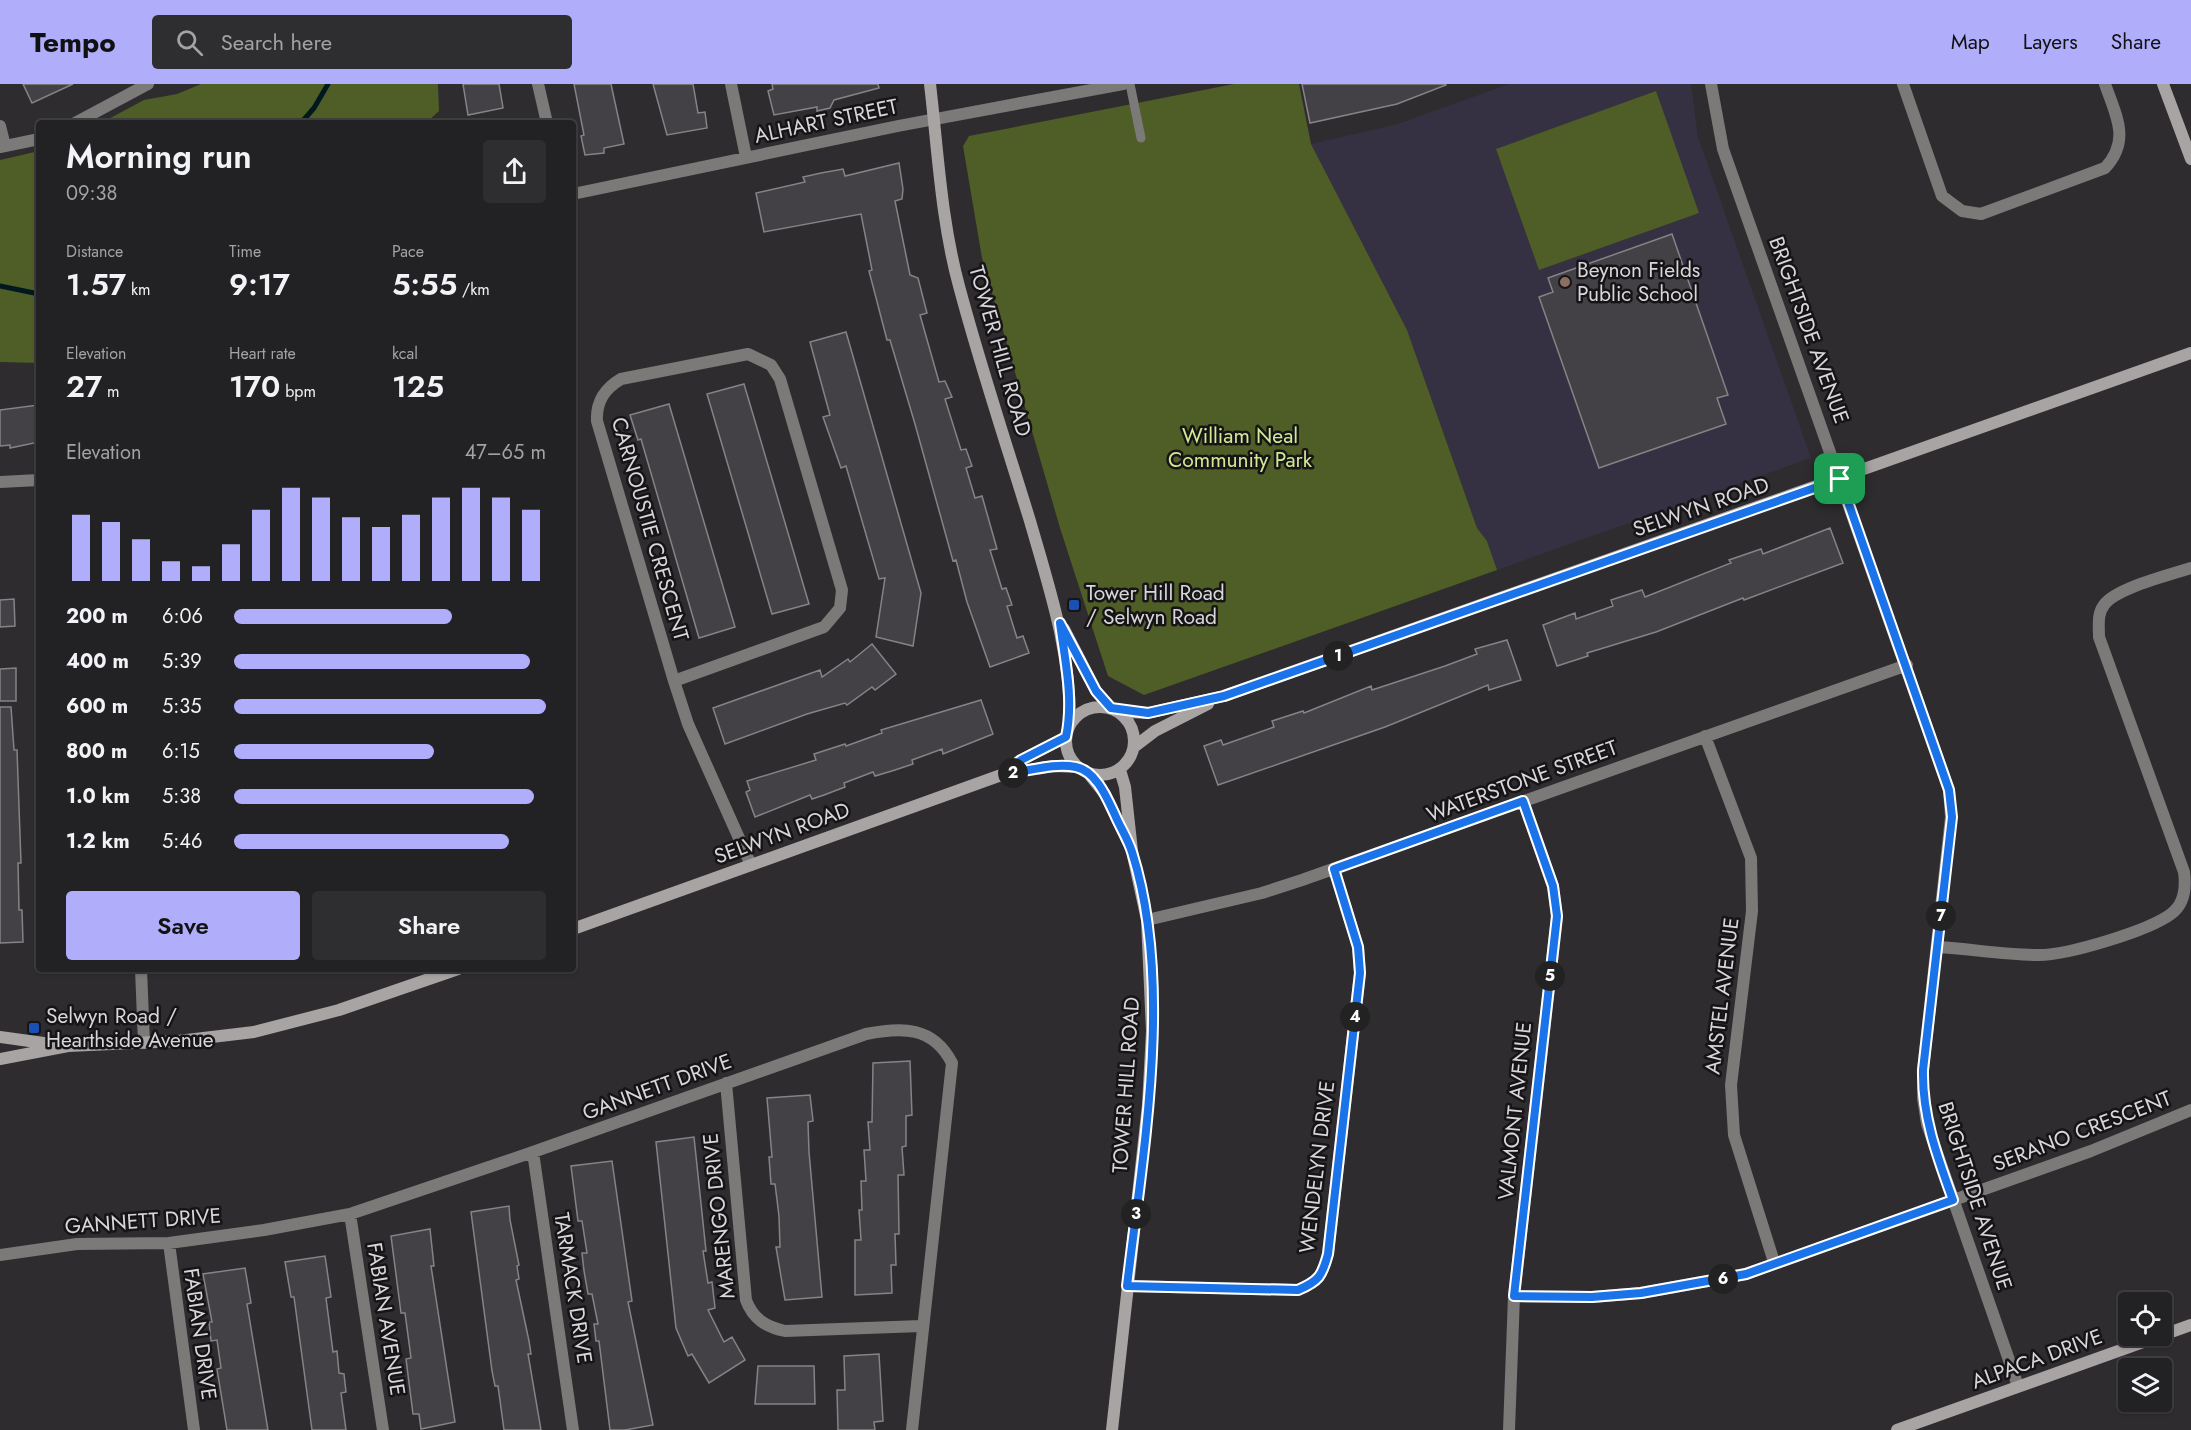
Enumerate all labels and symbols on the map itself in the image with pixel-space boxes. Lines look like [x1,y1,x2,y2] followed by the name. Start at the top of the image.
[752,91,901,151] street label: ALHART STREET
[1761,232,1857,428] street label: BRIGHTSIDE AVENUE
[1577,255,1700,309] place label: Beynon Fields Public School
[961,262,1039,440] street label: TOWER HILL ROAD
[1558,275,1572,289] marker: Beynon Fields Public School
[604,414,696,644] street label: CARNOUSTIE CRESCENT
[1168,421,1313,475] park label: William Neal Community Park
[1814,453,1865,504] pin
[1629,470,1773,544] street label: SELWYN ROAD
[1086,578,1225,632] place label: Tower Hill Road / Selwyn Road
[1067,598,1081,612] marker: Tower Hill Road / Selwyn Road
[1323,641,1353,671] pin: 1
[1422,732,1622,829] street label: WATERSTONE STREET
[998,758,1028,788] pin: 2
[710,795,854,871] street label: SELWYN ROAD
[1926,901,1956,931] pin: 7
[1698,916,1746,1076] street label: AMSTEL AVENUE
[1535,961,1565,991] pin: 5
[1105,996,1147,1174] street label: TOWER HILL ROAD
[46,1001,214,1055] place label: Selwyn Road / Hearthside Avenue
[1340,1002,1370,1032] pin: 4
[1491,1020,1539,1202] street label: VALMONT AVENUE
[27,1021,41,1035] marker: Selwyn Road / Hearthside Avenue
[578,1046,736,1128] street label: GANNETT DRIVE
[1292,1079,1342,1255] street label: WENDELYN DRIVE
[1988,1083,2176,1179] street label: SERANO CRESCENT
[1930,1098,2020,1294] street label: BRIGHTSIDE AVENUE
[695,1132,743,1300] street label: MARENGO DRIVE
[1121,1199,1151,1229] pin: 3
[64,1201,222,1241] street label: GANNETT DRIVE
[546,1210,600,1366] street label: TARMACK DRIVE
[359,1240,413,1398] street label: FABIAN AVENUE
[1708,1264,1738,1294] pin: 6
[176,1266,224,1402] street label: FABIAN DRIVE
[1967,1321,2107,1397] street label: ALPACA DRIVE

